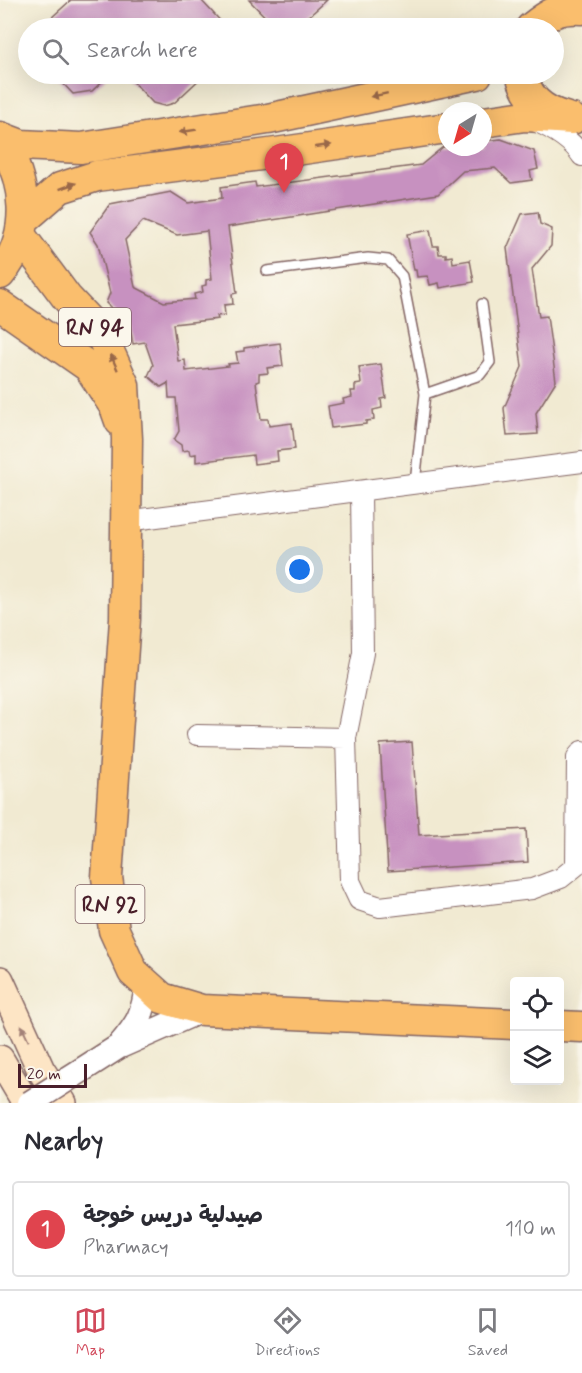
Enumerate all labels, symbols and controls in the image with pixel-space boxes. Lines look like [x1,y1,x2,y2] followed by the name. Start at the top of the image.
[18,18,564,84] search box
[39,35,72,68] icon: search
[87,37,198,65] text: Search here
[369,91,388,100] one-way arrow
[438,102,492,156] north arrow
[178,127,197,136] one-way arrow
[313,141,332,150] one-way arrow
[264,144,304,193] pin: 1
[60,180,78,190] one-way arrow
[59,308,131,346] road number: RN 94
[108,353,118,371] one-way arrow
[285,555,314,584] your location
[76,885,144,923] road number: RN 92
[510,977,564,1085] map controls
[510,977,564,1031] button: locate
[20,1025,29,1042] one-way arrow
[510,1031,564,1085] button: layers
[18,1061,87,1088] scale bar
[27,1064,61,1085] text: 20 m
[24,1125,103,1159] text: Nearby
[83,1202,263,1230] text: صيدلية دريس خوجة
[41,1216,50,1243] text: 1
[505,1216,556,1243] text: 110 m
[83,1234,169,1261] text: Pharmacy
[74,1304,107,1361] tab: Map
[254,1304,320,1361] tab: Directions
[468,1304,508,1361] tab: Saved

